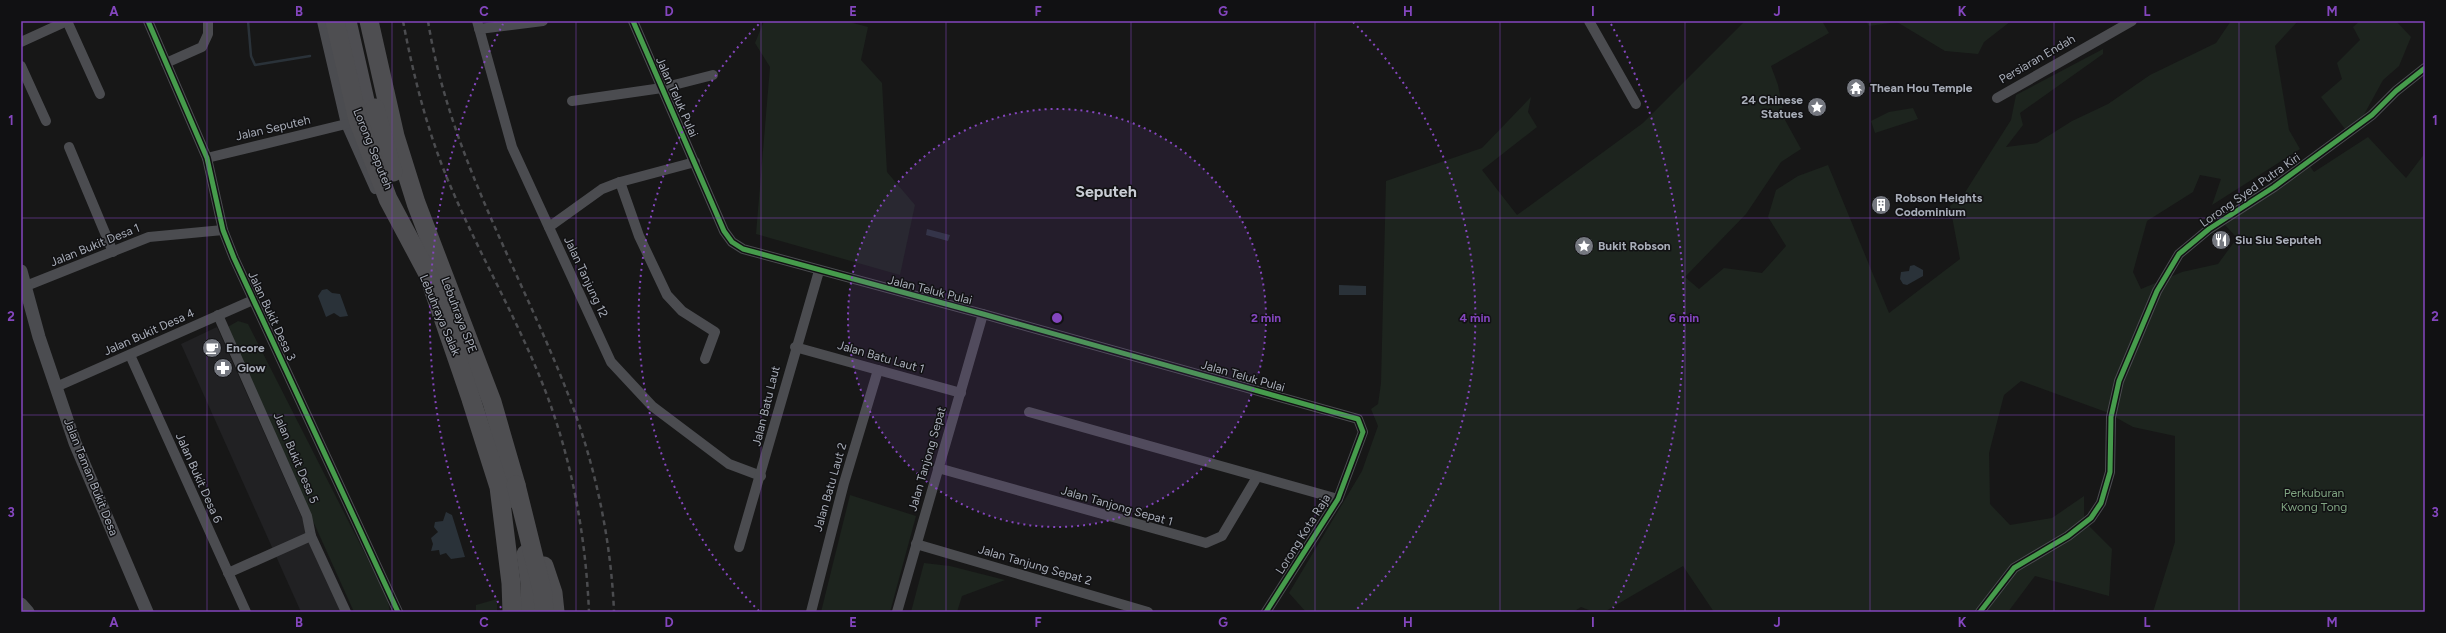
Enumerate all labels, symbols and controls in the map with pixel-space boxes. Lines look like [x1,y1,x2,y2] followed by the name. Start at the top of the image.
[109,4,119,19] text: A
[295,4,303,19] text: B
[479,4,489,19] text: C
[664,4,674,19] text: D
[849,4,857,19] text: E
[1034,4,1042,19] text: F
[1218,4,1228,19] text: G
[1403,4,1413,19] text: H
[1591,4,1595,19] text: I
[1773,4,1781,19] text: J
[1958,4,1967,19] text: K
[2144,4,2151,19] text: L
[2326,4,2338,19] text: M
[1997,31,2078,86] street label: Persiaran Endah
[653,55,701,139] street label: Jalan Teluk Pulai
[1845,77,1867,99] temple icon: Thean Hou Temple
[1870,81,1973,95] place label: Thean Hou Temple
[1741,93,1803,121] place label: 24 Chinese Statues
[1806,96,1828,118] place icon: 24 Chinese Statues
[350,106,396,192] street label: Lorong Seputeh
[8,113,14,128] text: 1
[234,113,312,143] street label: Jalan Seputeh
[2432,113,2438,128] text: 1
[2197,150,2303,230] street label: Lorong Syed Putra Kiri
[1075,182,1137,201] district label: Seputeh
[1895,191,1983,219] place label: Robson Heights Codominium
[1870,194,1892,216] building icon: Robson Heights Codominium
[48,221,142,269] street label: Jalan Bukit Desa 1
[2210,229,2232,251] restaurant icon: Siu Siu Seputeh
[2235,233,2322,247] place label: Siu Siu Seputeh
[561,234,611,320] street label: Jalan Tanjung 12
[1573,235,1595,257] place icon: Bukit Robson
[1598,239,1671,253] place label: Bukit Robson
[245,269,299,363] street label: Jalan Bukit Desa 3
[417,272,463,358] street label: Lebuhraya Salak
[886,273,974,307] street label: Jalan Teluk Pulai
[438,275,480,355] street label: Lebuhraya SPE
[101,305,197,358] street label: Jalan Bukit Desa 4
[7,309,15,324] text: 2
[2431,309,2439,324] text: 2
[1050,311,1064,325] centre of rings
[1251,311,1281,325] text: 2 min
[1460,311,1491,325] text: 4 min
[1669,311,1699,325] text: 6 min
[201,337,223,359] cafe icon: Encore
[836,338,926,376] street label: Jalan Batu Laut 1
[226,341,265,355] place label: Encore
[212,357,234,379] pharmacy icon: Glow
[1200,357,1286,395] street label: Jalan Teluk Pulai
[237,361,266,375] place label: Glow
[749,364,783,447] street label: Jalan Batu Laut
[905,405,949,513] street label: Jalan Tanjong Sepat
[271,411,321,506] street label: Jalan Bukit Desa 5
[61,416,121,538] street label: Jalan Taman Bukit Desa
[173,431,225,525] street label: Jalan Bukit Desa 6
[811,441,849,533] street label: Jalan Batu Laut 2
[1059,483,1175,529] street label: Jalan Tanjong Sepat 1
[2281,486,2347,514] park label: Perkuburan Kwong Tong
[1273,491,1333,577] street label: Lorong Kota Raja
[7,505,15,520] text: 3
[2431,505,2439,520] text: 3
[977,542,1093,588] street label: Jalan Tanjung Sepat 2
[109,615,119,630] text: A
[295,615,303,630] text: B
[479,615,489,630] text: C
[664,615,674,630] text: D
[849,615,857,630] text: E
[1034,615,1042,630] text: F
[1218,615,1228,630] text: G
[1403,615,1413,630] text: H
[1591,615,1595,630] text: I
[1773,615,1781,630] text: J
[1958,615,1967,630] text: K
[2144,615,2151,630] text: L
[2326,615,2338,630] text: M

